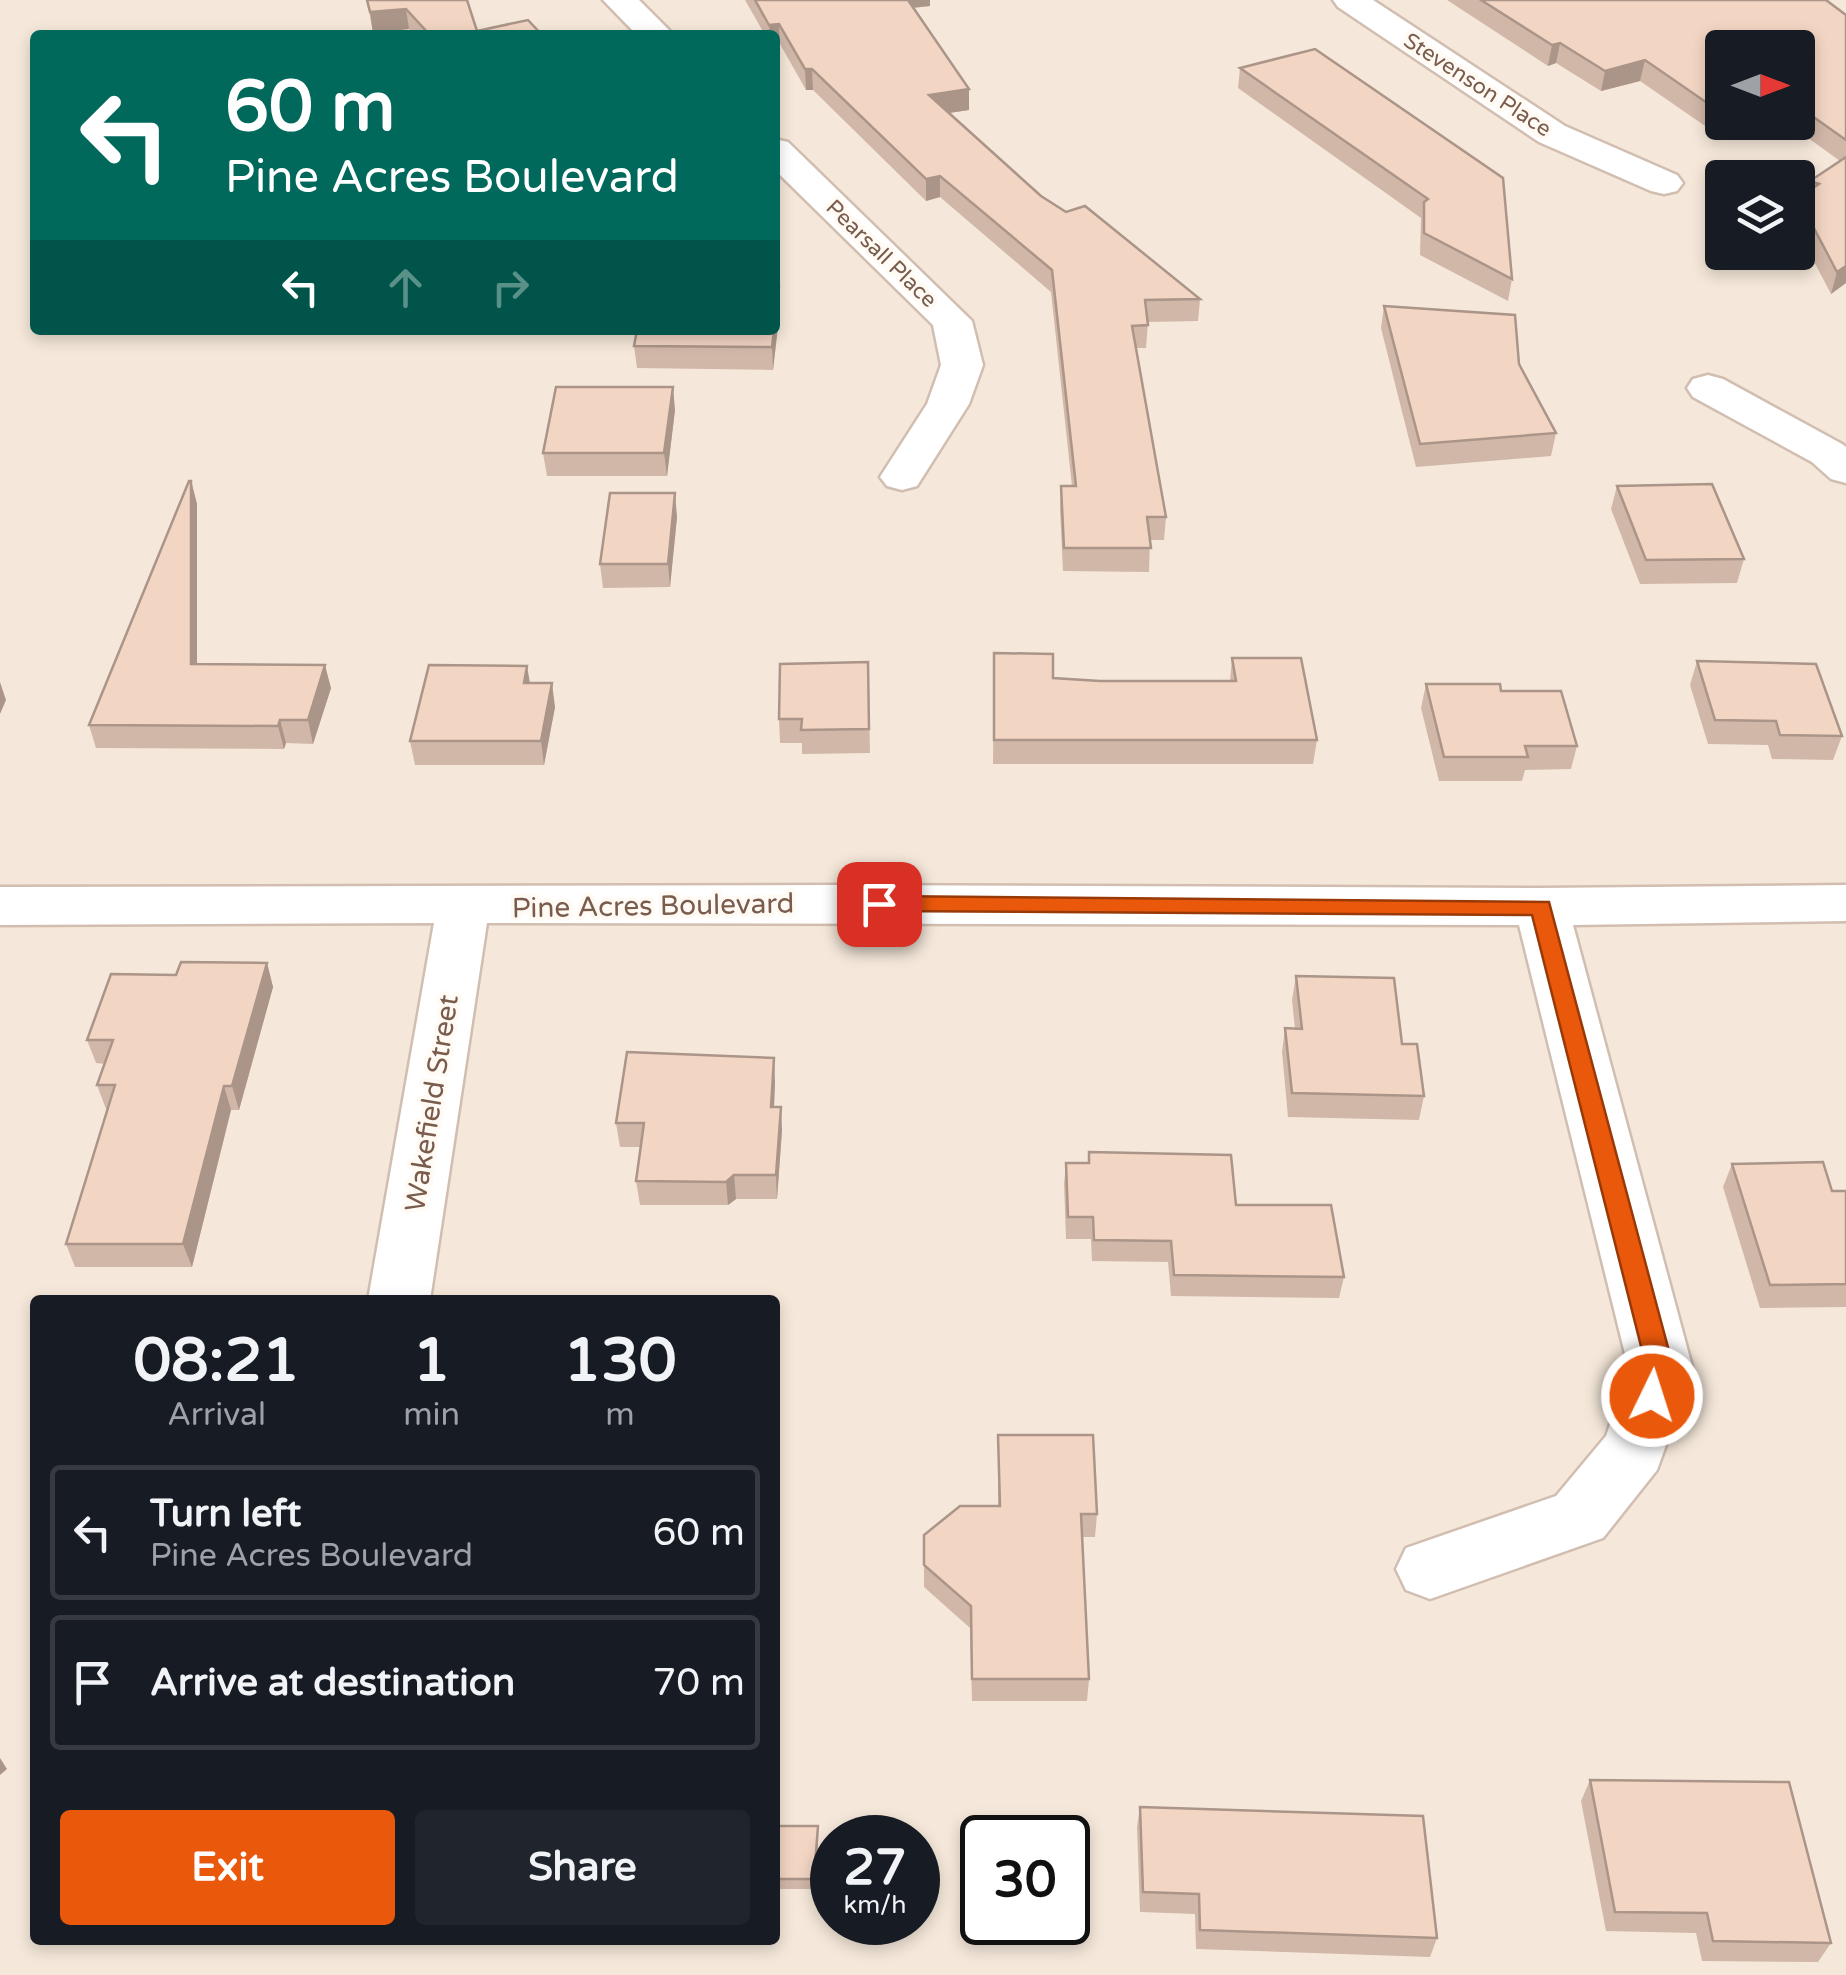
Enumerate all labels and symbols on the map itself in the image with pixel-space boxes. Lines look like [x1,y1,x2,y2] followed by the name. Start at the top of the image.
[1399,27,1556,142] street label: Stevenson Place
[1705,30,1815,140] north arrow
[821,194,942,313] street label: Pearsall Place
[837,862,922,947] pin
[511,887,795,925] street label: Pine Acres Boulevard
[398,992,466,1214] street label: Wakefield Street
[1600,1344,1704,1448] position arrow
[960,1815,1090,1945] speed limit sign: 30

